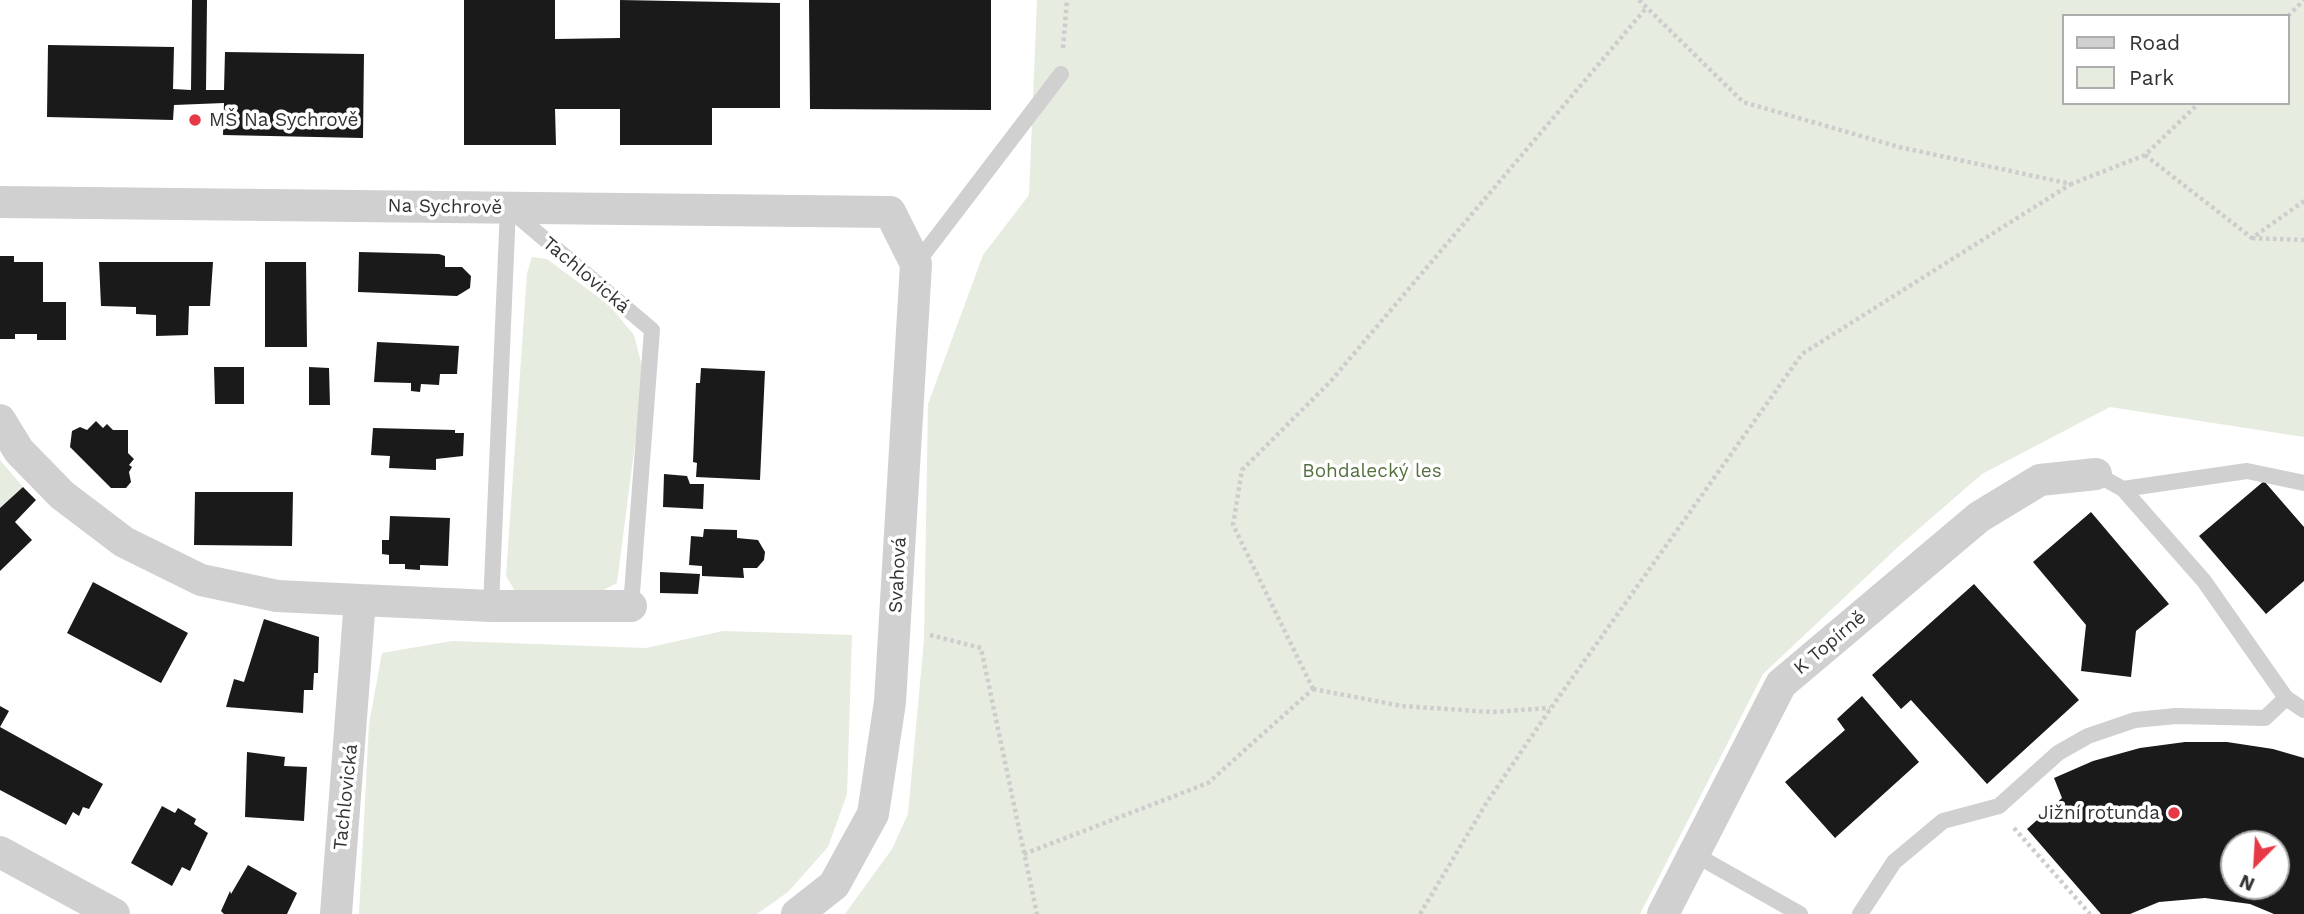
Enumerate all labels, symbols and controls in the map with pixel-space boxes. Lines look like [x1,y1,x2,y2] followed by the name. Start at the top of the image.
[2062,14,2290,105] legend
[2129,30,2180,55] text: Road
[2129,65,2174,90] text: Park
[209,109,359,131] place label: MŠ Na Sychrově
[187,112,203,128] marker: MŠ Na Sychrově
[387,195,503,219] street label: Na Sychrově
[538,232,634,318] street label: Tachlovická
[1302,460,1442,482] park label: Bohdalecký les
[885,536,911,614] street label: Svahová
[1789,606,1871,680] street label: K Topírně
[329,743,363,851] street label: Tachlovická
[2038,802,2160,824] place label: Jižní rotunda
[2166,805,2182,821] marker: Jižní rotunda
[2220,830,2290,900] north arrow
[2236,869,2258,896] text: N

